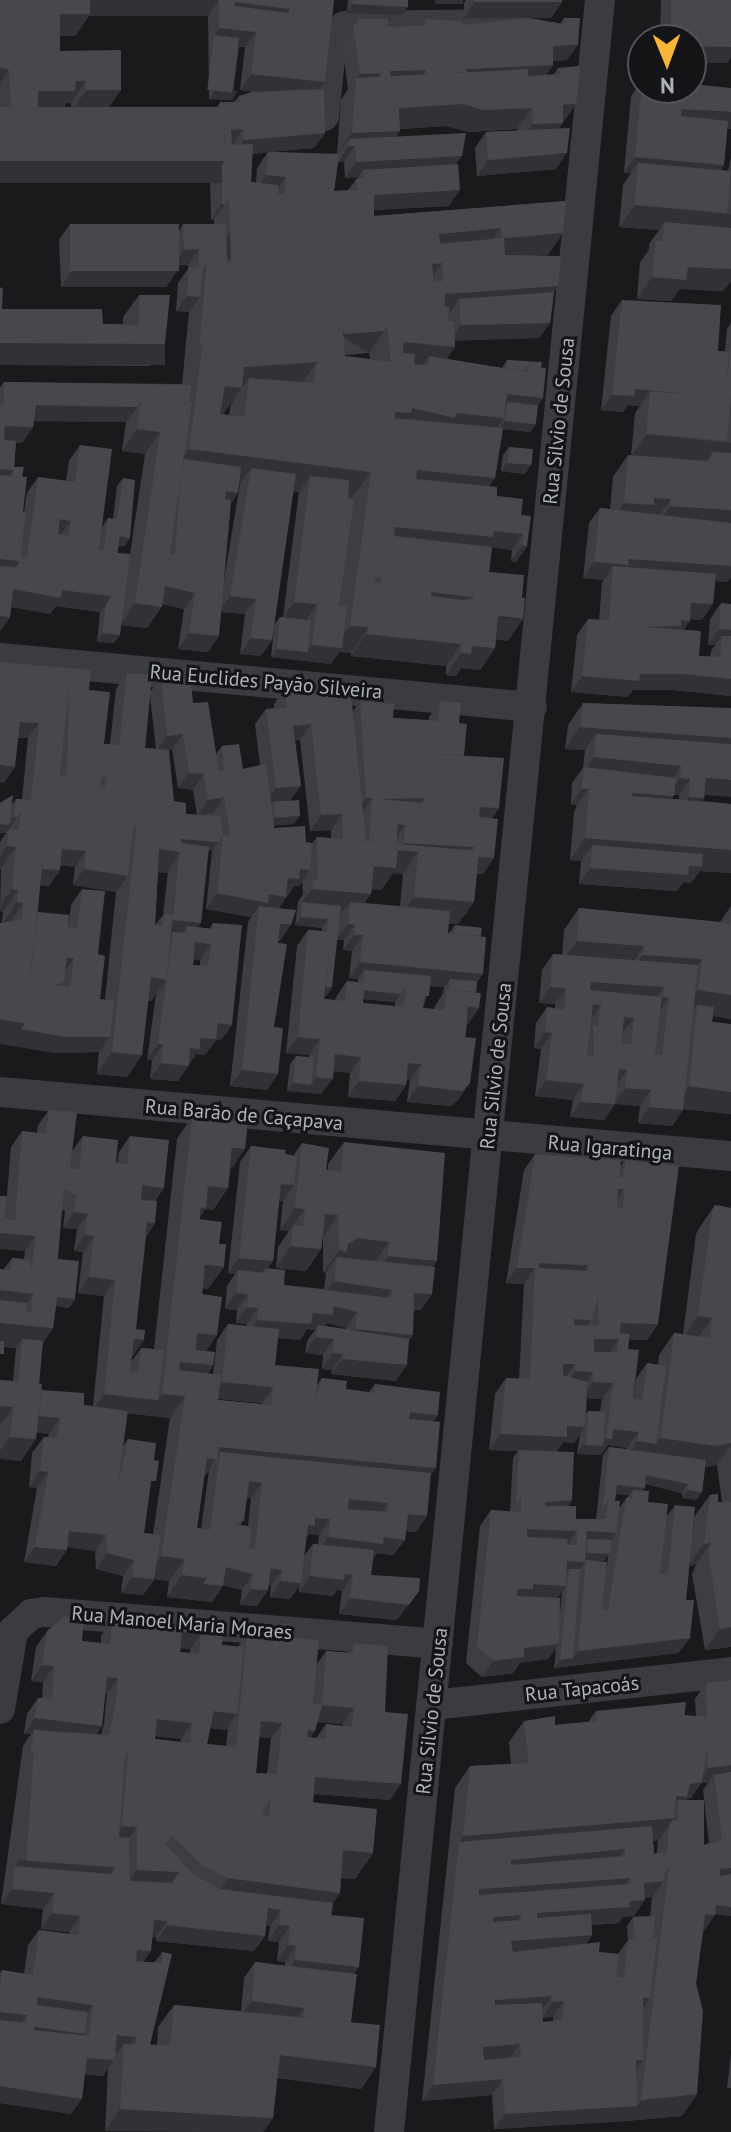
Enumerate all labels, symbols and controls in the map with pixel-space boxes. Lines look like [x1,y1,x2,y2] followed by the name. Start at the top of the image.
[627,24,707,104] north arrow
[660,72,675,100] text: N
[538,337,580,505] street label: Rua Silvio de Sousa
[149,660,383,704] street label: Rua Euclides Payão Silveira
[475,982,517,1150] street label: Rua Silvio de Sousa
[144,1094,344,1136] street label: Rua Barão de Caçapava
[547,1131,673,1165] street label: Rua Igaratinga
[71,1601,293,1645] street label: Rua Manoel Maria Moraes
[411,1627,453,1795] street label: Rua Silvio de Sousa
[524,1671,640,1707] street label: Rua Tapacoás

